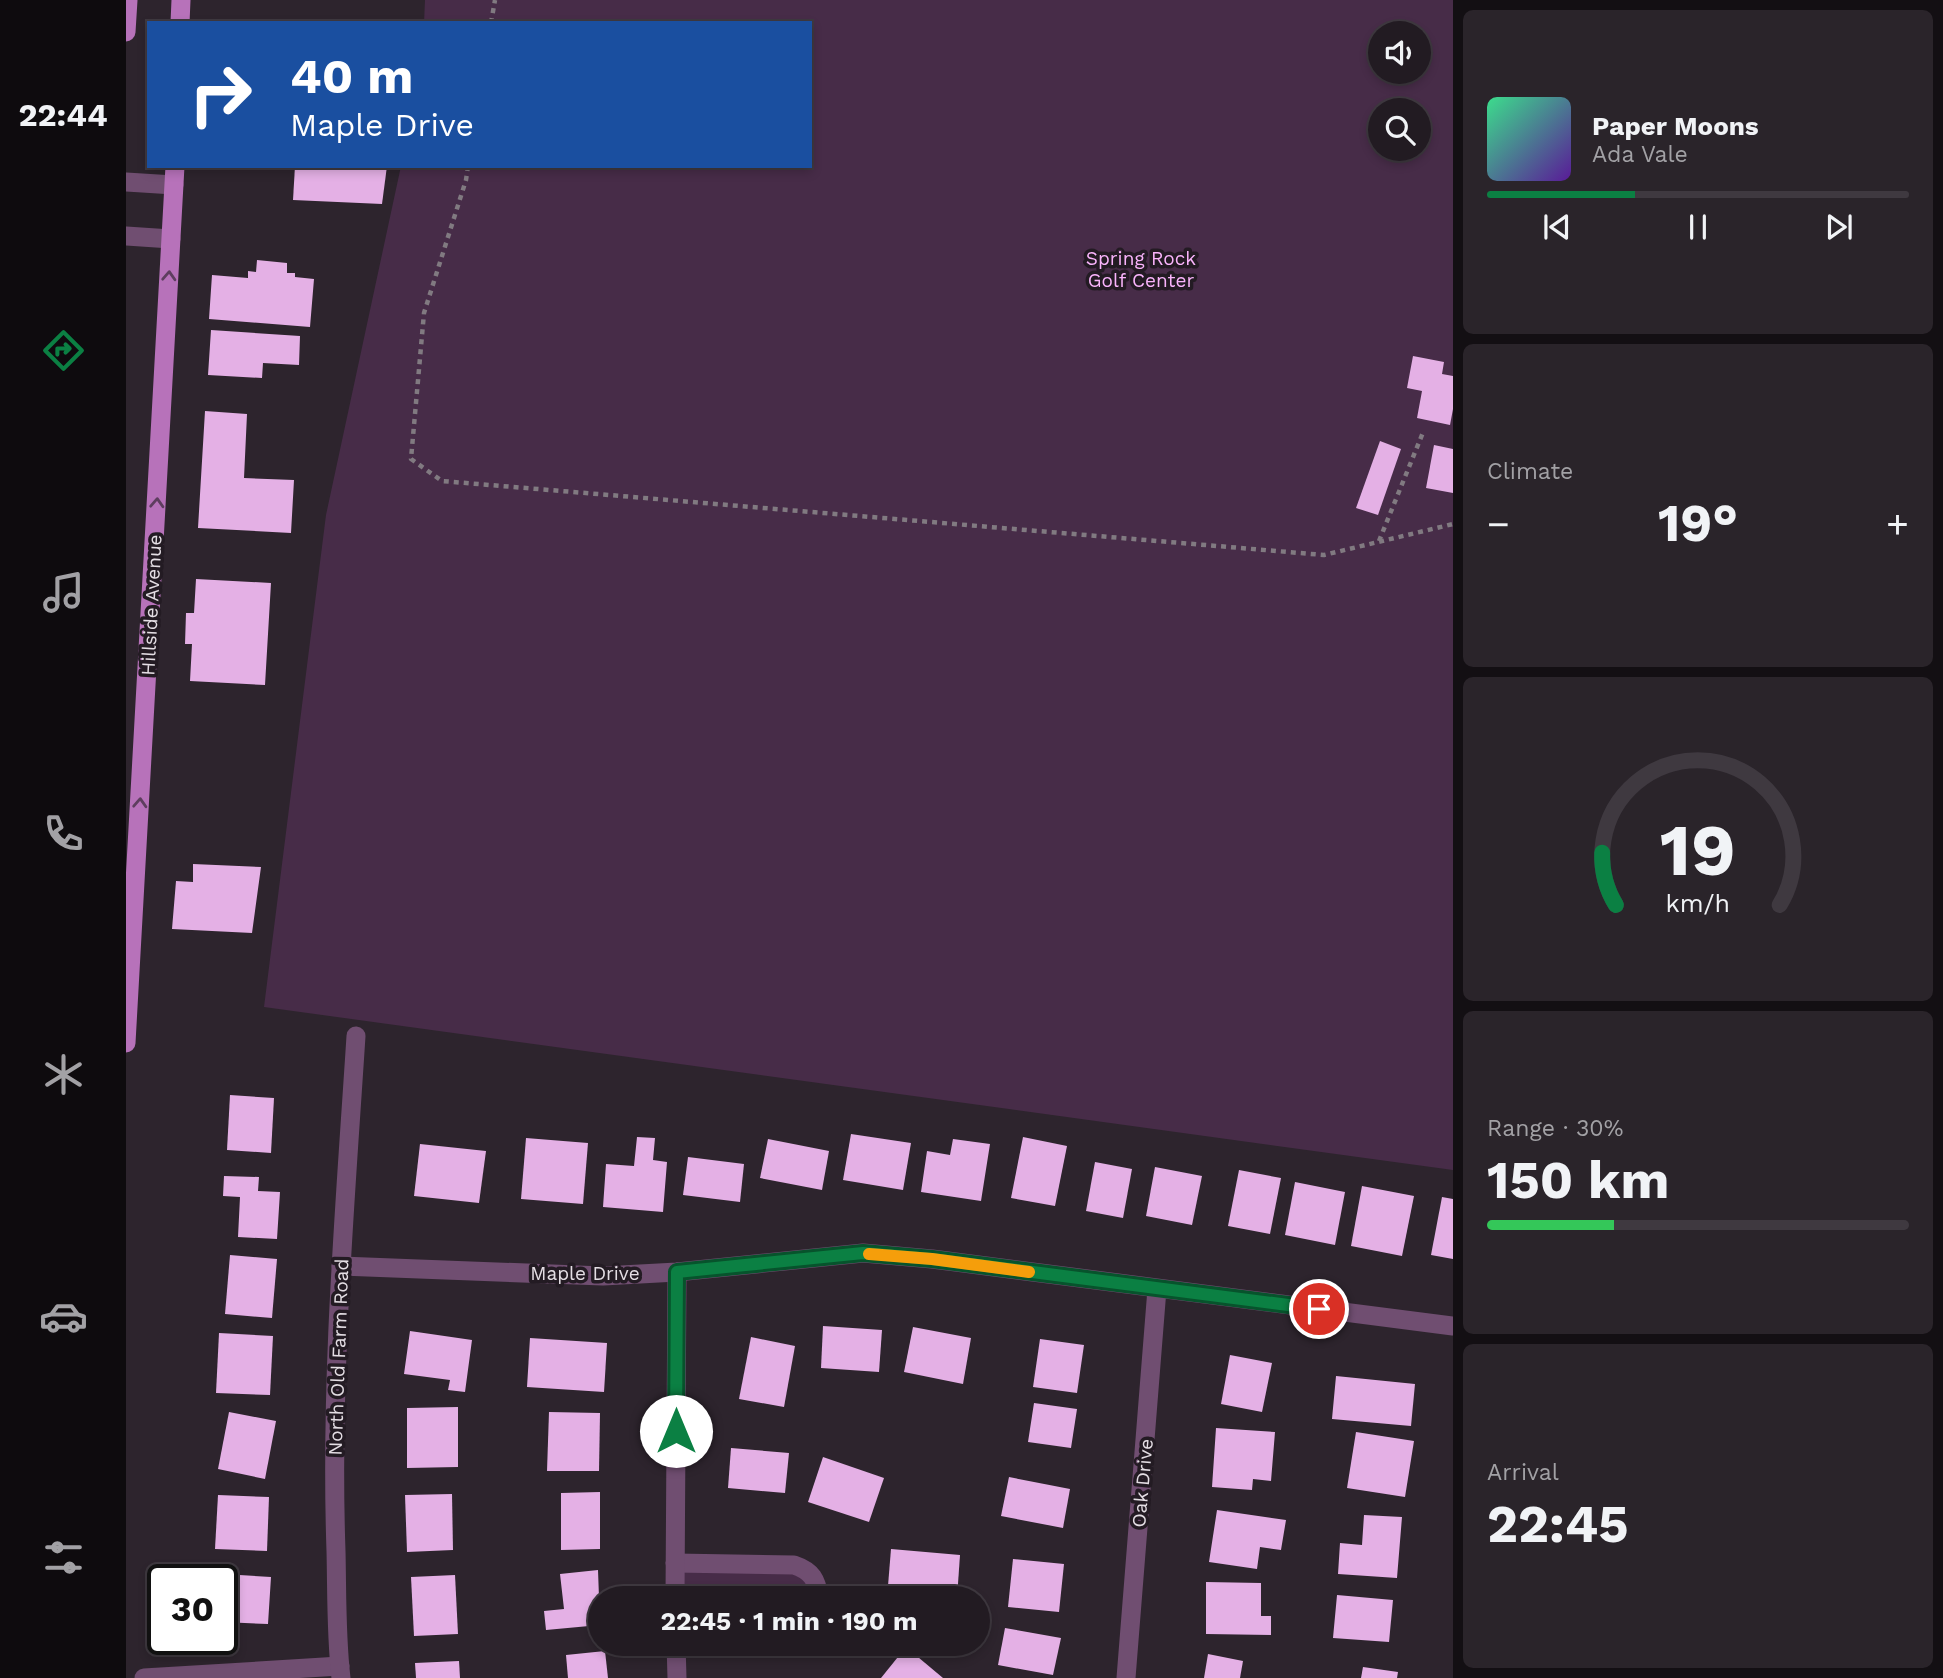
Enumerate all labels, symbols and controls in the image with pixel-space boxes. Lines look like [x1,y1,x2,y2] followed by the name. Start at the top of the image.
[1368,21,1431,161] map controls
[1368,21,1431,84] button: sound
[290,47,413,105] text: 40 m
[175,49,266,140] icon: right
[18,96,108,134] text: 22:44
[1368,98,1431,161] button: search
[290,106,474,144] text: Maple Drive
[1592,111,1759,141] text: Paper Moons
[1592,141,1688,168] text: Ada Vale
[1538,208,1576,246] icon: previous
[1679,208,1717,246] icon: pause
[1820,208,1858,246] icon: next
[1086,247,1196,292] park label: Spring Rock Golf Center
[161,270,176,281] one-way arrow
[39,326,88,375] icon: directions
[1487,458,1573,485] text: Climate
[1658,493,1738,554] text: 19°
[149,497,164,508] one-way arrow
[1487,502,1510,546] text: −
[1886,502,1909,546] text: +
[136,534,167,676] street label: Hillside Avenue
[39,568,88,617] icon: music
[132,798,147,809] one-way arrow
[1660,807,1736,893] text: 19
[39,809,88,858] icon: phone
[1666,889,1730,918] text: km/h
[39,1050,88,1099] icon: climate
[1487,1115,1623,1142] text: Range · 30%
[1487,1150,1669,1211] text: 150 km
[324,1258,353,1456] street label: North Old Farm Road
[530,1262,640,1285] street label: Maple Drive
[1289,1279,1349,1339] pin
[1300,1290,1338,1328] icon: arrive
[39,1292,88,1341] icon: car
[639,1394,713,1468] position arrow
[1127,1438,1158,1528] street label: Oak Drive
[1487,1459,1559,1486] text: Arrival
[1487,1494,1629,1555] text: 22:45
[39,1533,88,1582] icon: filters
[147,1564,238,1655] speed limit sign: 30
[660,1606,918,1636] text: 22:45 · 1 min · 190 m

